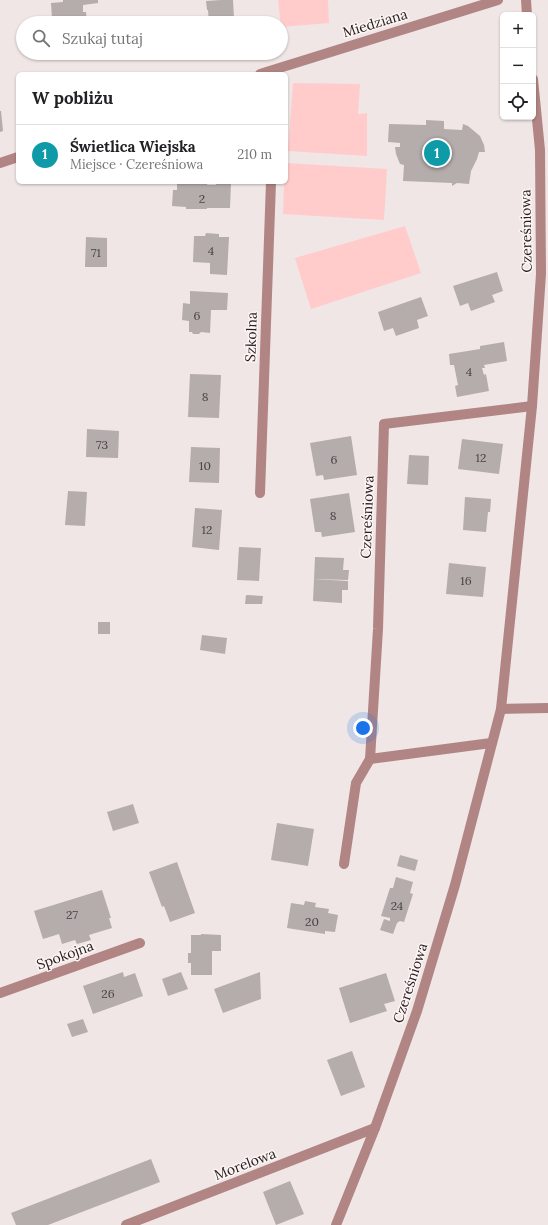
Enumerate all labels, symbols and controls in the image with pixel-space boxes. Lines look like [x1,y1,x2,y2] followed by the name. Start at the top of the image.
[340,5,410,41] street label: Miedziana
[500,12,536,120] map controls
[500,12,536,48] button: +
[16,16,288,60] search box
[30,27,52,49] icon: search
[62,29,143,48] text: Szukaj tutaj
[500,48,536,84] button: −
[500,84,536,120] button: locate
[32,87,113,109] text: W pobliżu
[70,137,196,156] text: Świetlica Wiejska
[424,138,450,168] pin: 1
[42,146,48,163] text: 1
[237,146,272,163] text: 210 m
[70,156,203,173] text: Miejsce · Czereśniowa
[516,189,536,273] street label: Czereśniowa
[199,191,205,206] house number: 2
[208,243,215,258] house number: 4
[91,245,101,260] house number: 71
[194,308,201,323] house number: 6
[241,312,261,362] street label: Szkolna
[466,364,473,379] house number: 4
[202,389,209,404] house number: 8
[96,437,108,452] house number: 73
[476,450,486,465] house number: 12
[331,452,338,467] house number: 6
[199,458,211,473] house number: 10
[357,475,377,559] street label: Czereśniowa
[330,508,337,523] house number: 8
[202,522,212,537] house number: 12
[460,573,472,588] house number: 16
[353,718,373,738] your location
[391,898,404,913] house number: 24
[66,907,78,922] house number: 27
[305,914,319,929] house number: 20
[34,936,96,974] street label: Spokojna
[389,941,431,1025] street label: Czereśniowa
[101,986,115,1001] house number: 26
[212,1144,278,1184] street label: Morelowa

